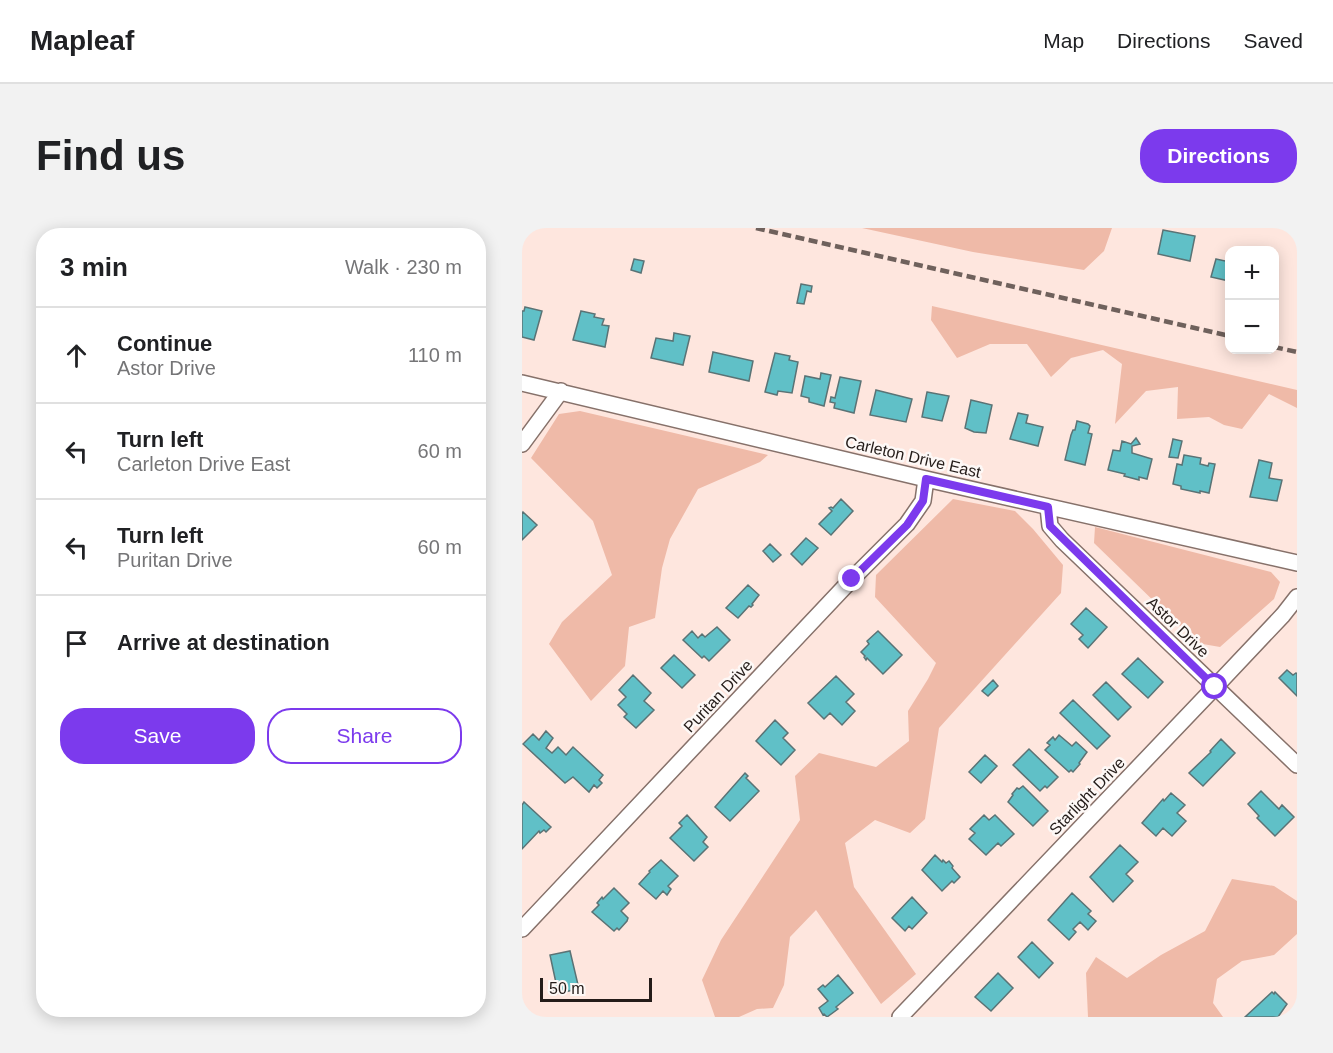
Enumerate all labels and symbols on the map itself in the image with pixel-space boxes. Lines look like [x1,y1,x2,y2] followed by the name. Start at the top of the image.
[844,433,983,481] street label: Carleton Drive East
[838,565,864,591] route end
[1144,593,1212,661] street label: Astor Drive
[680,656,756,736] street label: Puritan Drive
[1201,673,1227,699] route start
[1046,754,1128,838] street label: Starlight Drive
[540,975,652,1002] scale bar

